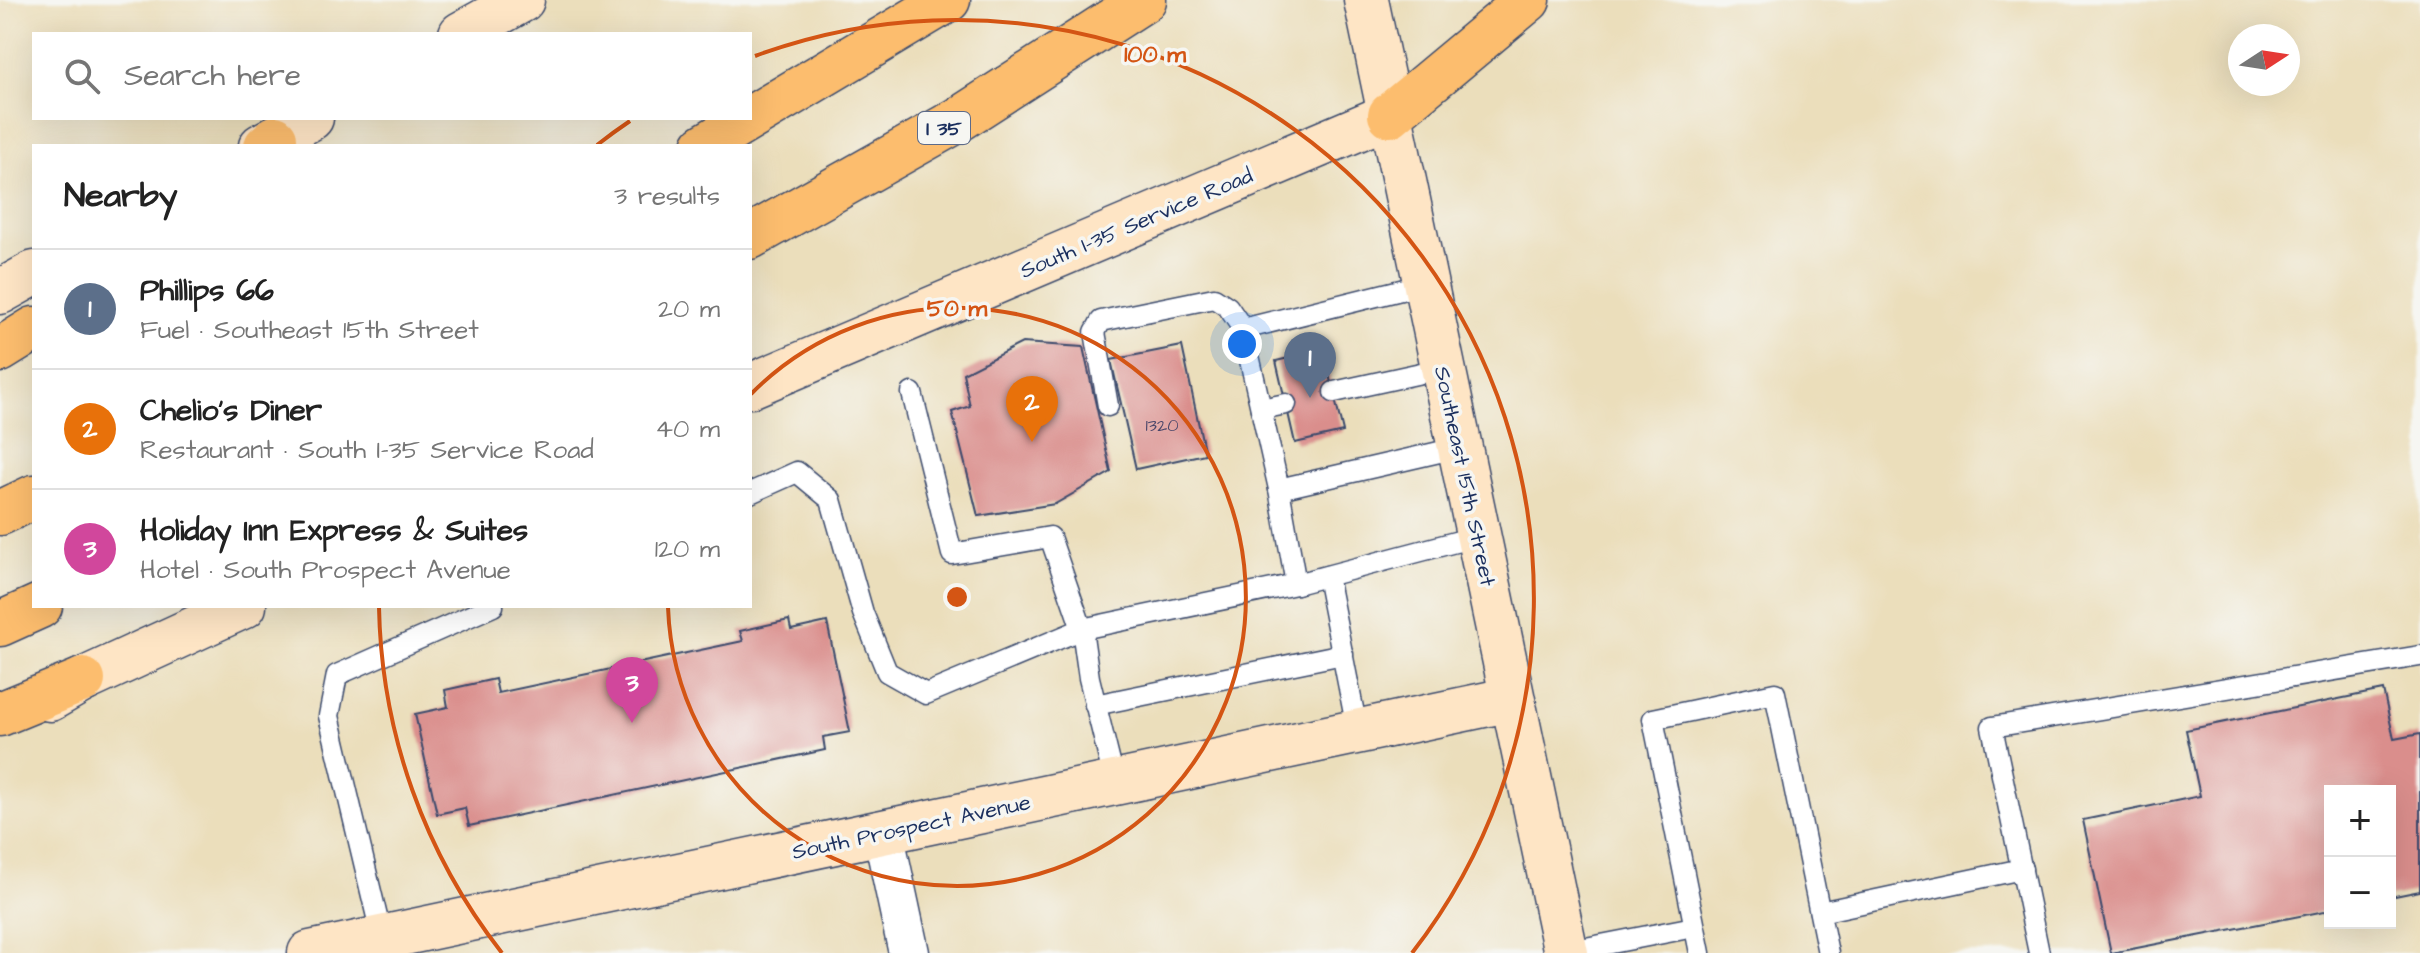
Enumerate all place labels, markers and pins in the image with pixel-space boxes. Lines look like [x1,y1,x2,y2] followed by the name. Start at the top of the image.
[1284,332,1336,398] pin: 1
[1006,376,1058,442] pin: 2
[943,583,971,611] centre of rings
[606,657,658,723] pin: 3

